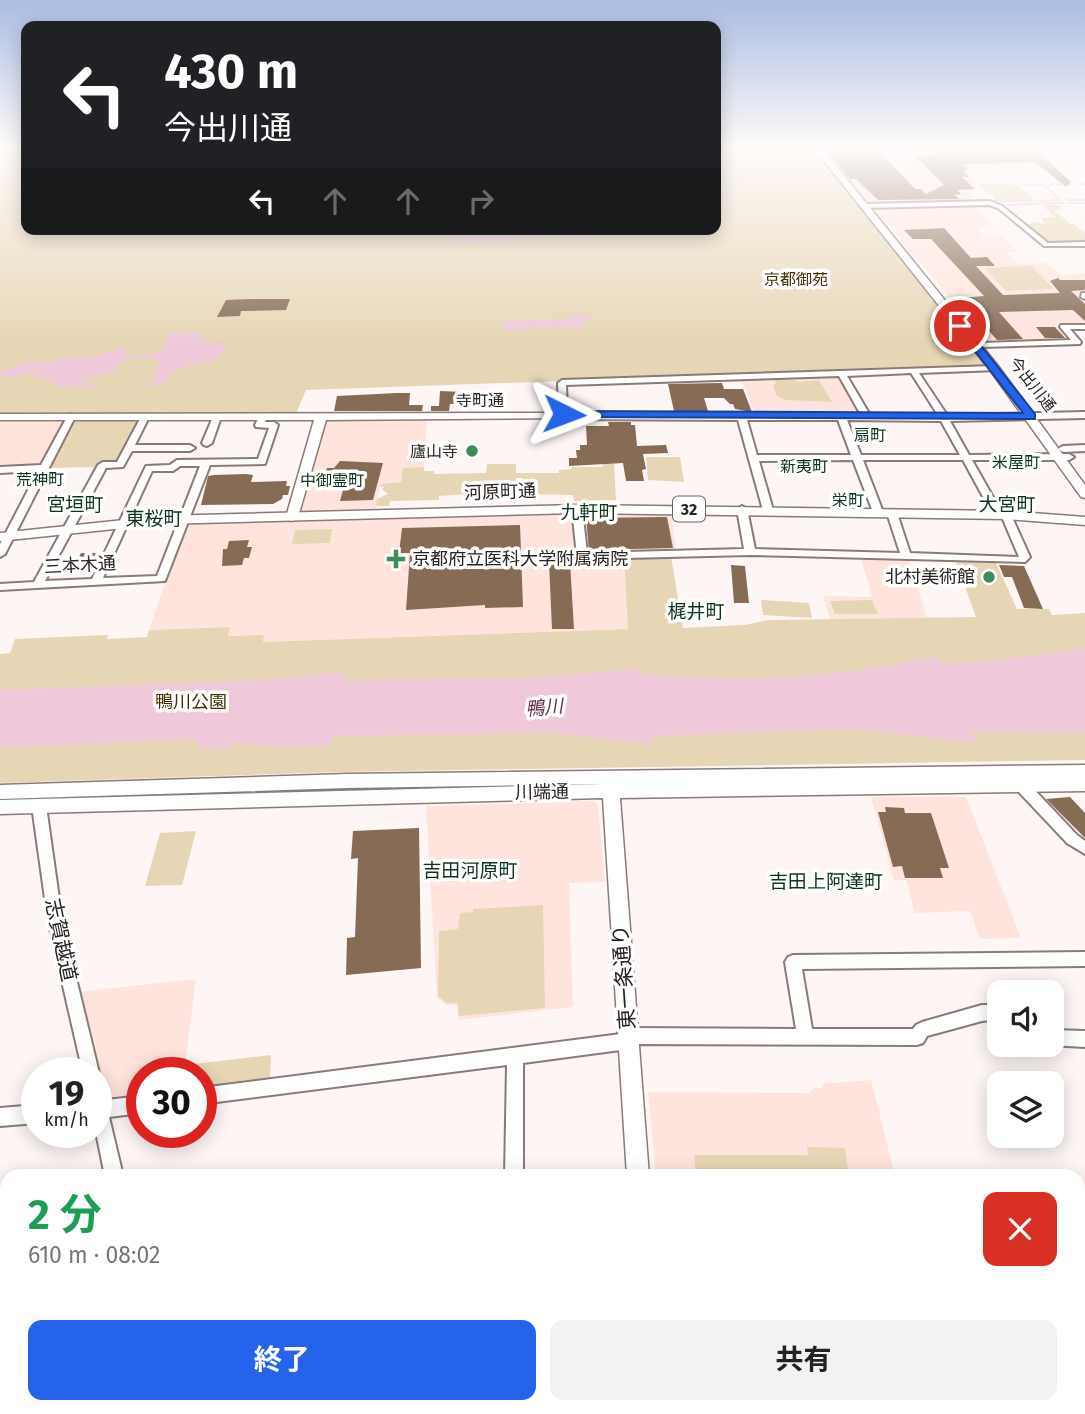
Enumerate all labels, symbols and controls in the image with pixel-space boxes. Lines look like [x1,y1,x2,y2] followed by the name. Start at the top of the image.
[164,42,298,101] text: 430 m
[49,49,140,140] icon: left
[164,109,292,147] text: 今出川通
[243,182,281,220] icon: left
[316,182,354,220] icon: ahead
[389,182,427,220] icon: ahead
[462,182,500,220] icon: right
[764,270,828,289] park label: 京都御苑
[930,296,990,356] pin
[941,307,979,345] icon: arrive
[1005,353,1060,415] street label: 今出川通
[527,377,601,451] position arrow
[456,391,504,410] street label: 寺町通
[854,426,886,445] district label: 扇町
[410,442,458,461] place label: 廬山寺
[464,443,480,459] marker: 廬山寺
[992,453,1040,472] district label: 米屋町
[780,457,828,476] district label: 新夷町
[16,470,64,489] district label: 荒神町
[300,471,364,490] district label: 中御霊町
[464,480,536,504] street label: 河原町通
[832,491,864,510] district label: 栄町
[46,493,104,516] district label: 宮垣町
[978,493,1036,516] district label: 大宮町
[673,496,705,522] road number: 32
[560,501,618,524] district label: 九軒町
[125,507,183,530] district label: 東桜町
[412,548,628,570] place label: 京都府立医科大学附属病院
[386,549,406,569] marker: 京都府立医科大学附属病院
[43,552,117,578] street label: 三本木通
[885,566,975,588] place label: 北村美術館
[981,569,997,585] marker: 北村美術館
[667,600,725,623] district label: 梶井町
[155,691,227,713] park label: 鴨川公園
[524,694,566,721] water label: 鴨川
[515,781,569,803] street label: 川端通
[422,859,518,882] district label: 吉田河原町
[769,870,883,893] district label: 吉田上阿達町
[40,896,82,984] street label: 志賀越道
[607,924,641,1030] street label: 東一条通り
[987,980,1064,1148] map controls
[987,980,1064,1057] button: sound
[126,1057,217,1148] speed limit sign: 30
[987,1071,1064,1148] button: layers
[49,1072,84,1114] text: 19
[44,1109,89,1131] text: km/h
[28,1190,102,1240] text: 2 分
[983,1192,1057,1266] button: close
[28,1241,160,1269] text: 610 m · 08:02
[28,1320,536,1400] button: 終了
[550,1320,1057,1400] button: 共有

